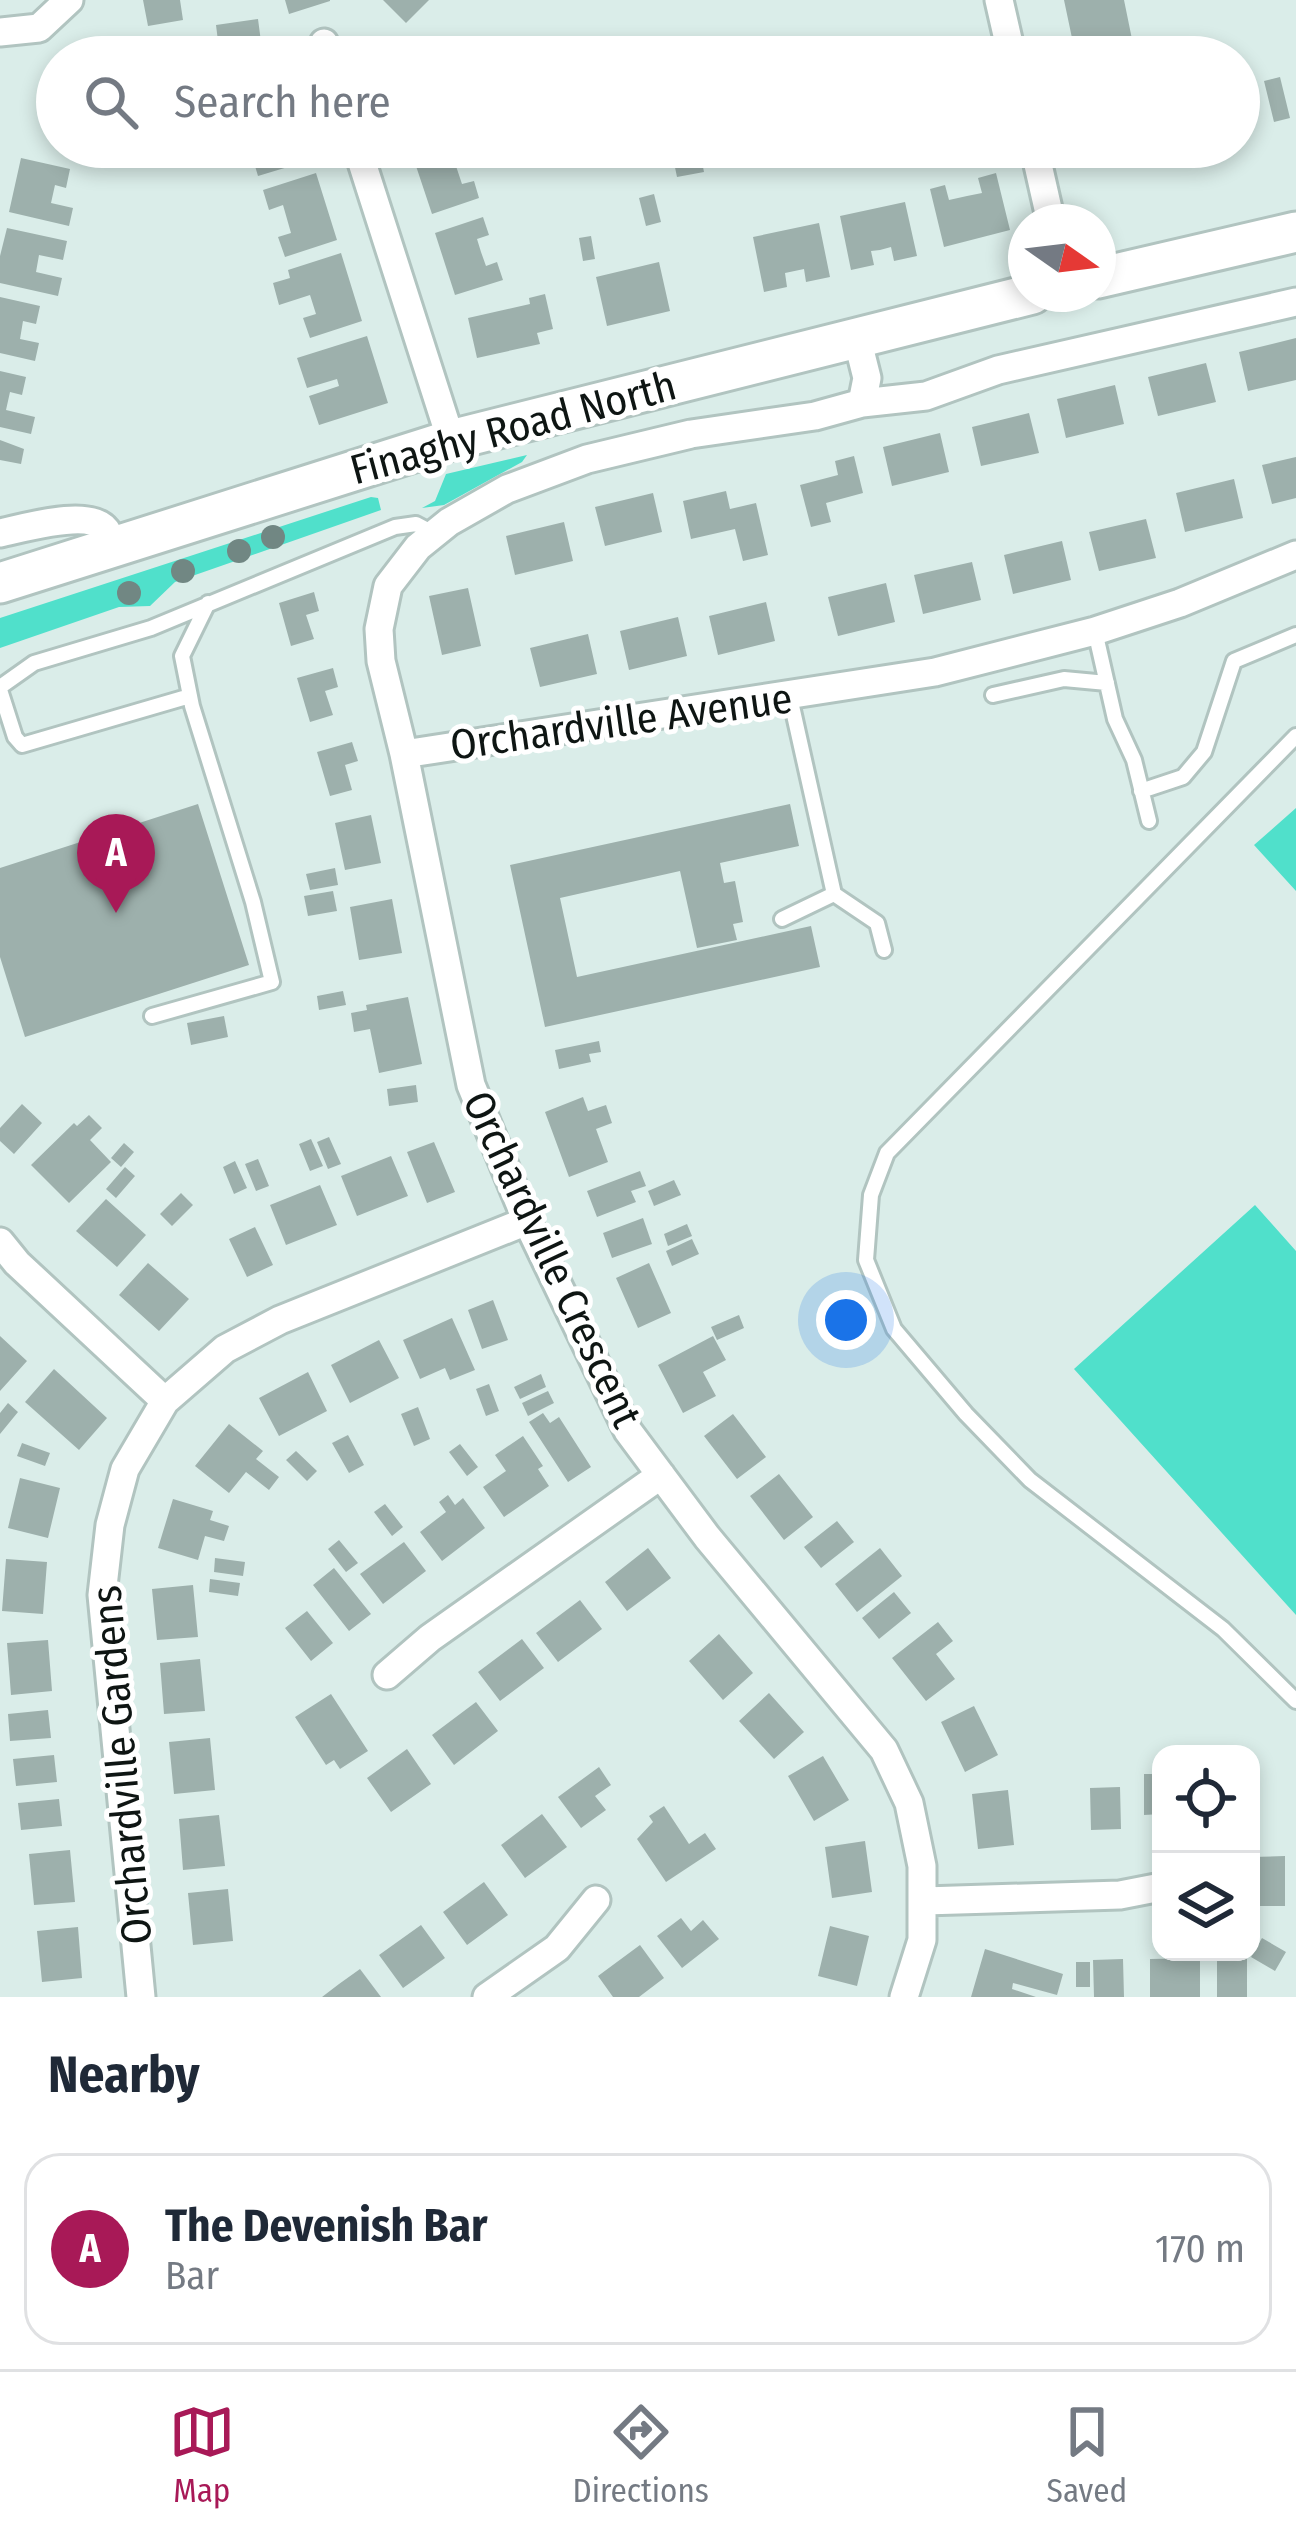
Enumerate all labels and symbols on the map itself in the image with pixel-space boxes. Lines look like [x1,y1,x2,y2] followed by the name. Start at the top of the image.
[1008,204,1116,312] north arrow
[345,360,682,495] street label: Finaghy Road North
[447,673,795,771] street label: Orchardville Avenue
[77,814,155,913] pin: A
[452,1083,652,1436] street label: Orchardville Crescent
[816,1290,876,1350] your location
[81,1583,163,1946] street label: Orchardville Gardens

